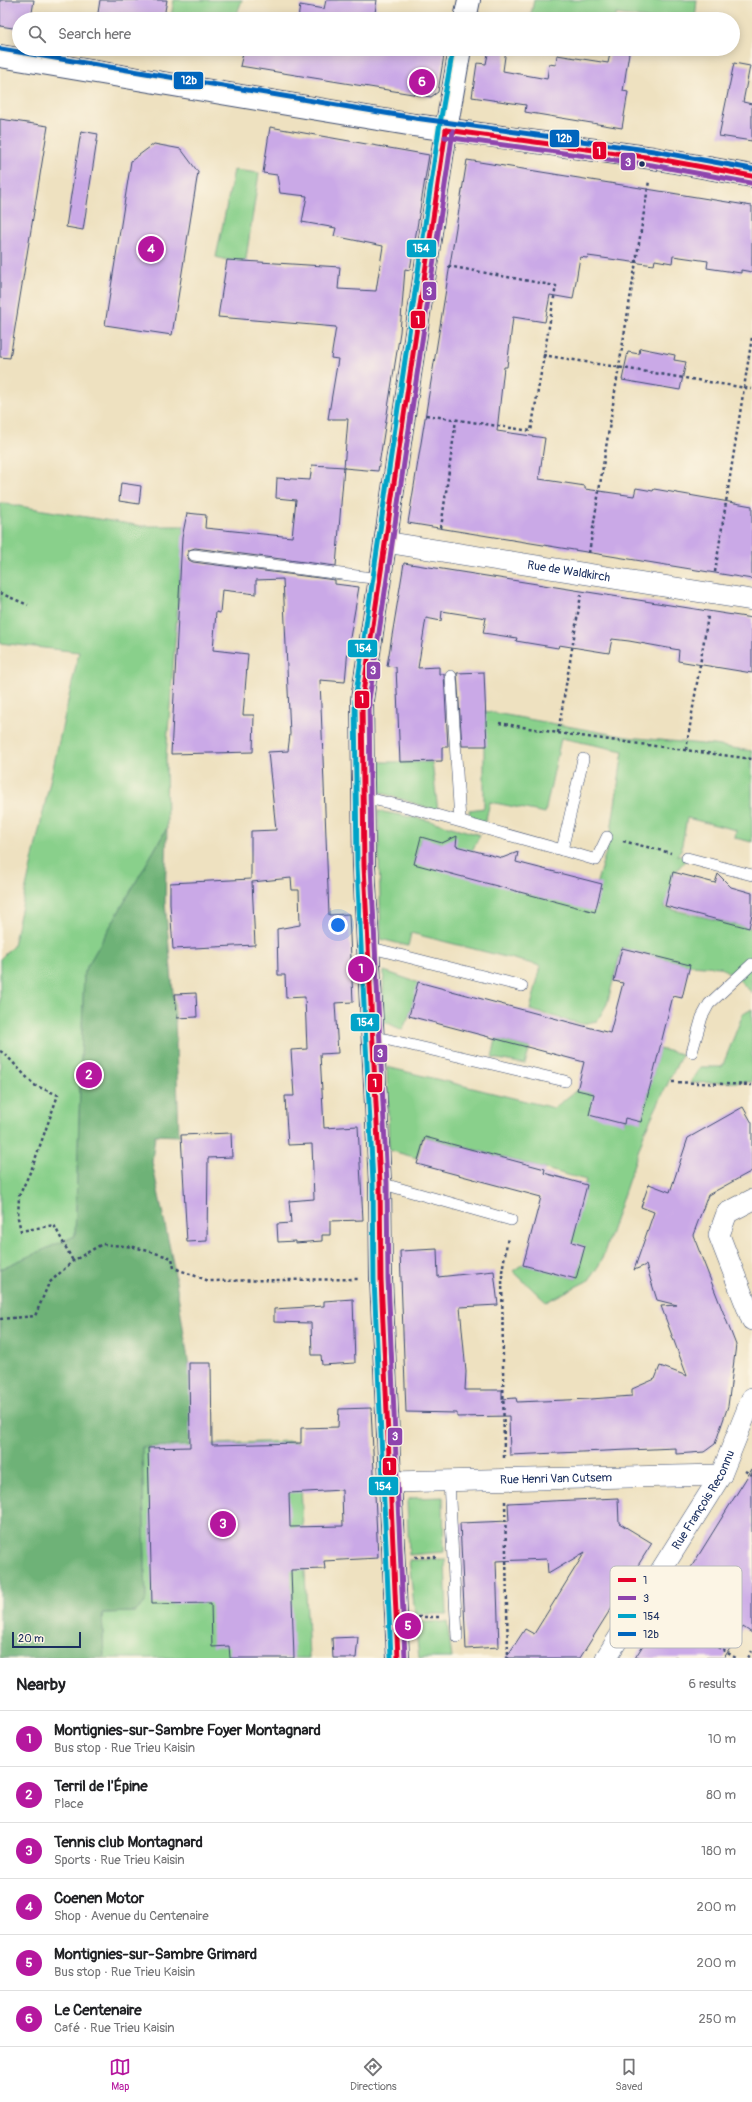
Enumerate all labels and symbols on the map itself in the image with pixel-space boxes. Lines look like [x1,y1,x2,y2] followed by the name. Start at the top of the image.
[409,67,435,97] pin: 6
[173,71,204,90] line badge: 12b
[181,74,198,87] text: 12b
[549,129,580,148] line badge: 12b
[556,132,573,145] text: 12b
[592,141,607,160] line badge: 1
[597,145,601,158] text: 1
[620,152,636,171] line badge: 3
[625,156,631,169] text: 3
[637,159,647,169] unlabelled marker
[138,234,164,264] pin: 4
[406,239,437,258] line badge: 154
[413,242,430,255] text: 154
[422,281,437,301] line badge: 3
[426,285,432,298] text: 3
[410,310,426,329] line badge: 1
[416,314,420,327] text: 1
[526,558,612,586] street label: Rue de Waldkirch
[347,639,378,658] line badge: 154
[355,642,372,655] text: 154
[366,661,381,680] line badge: 3
[370,664,376,677] text: 3
[354,690,370,709] line badge: 1
[360,693,364,706] text: 1
[328,915,348,935] your location
[348,954,374,984] pin: 1
[350,1013,380,1032] line badge: 154
[357,1016,374,1029] text: 154
[373,1044,388,1063] line badge: 3
[377,1047,383,1060] text: 3
[76,1060,102,1090] pin: 2
[367,1073,383,1093] line badge: 1
[373,1077,377,1090] text: 1
[387,1427,403,1446] line badge: 3
[392,1430,398,1443] text: 3
[669,1448,738,1553] street label: Rue François Reconnu
[382,1457,397,1476] line badge: 1
[387,1460,391,1473] text: 1
[500,1470,613,1488] street label: Rue Henri Van Cutsem
[368,1476,399,1496] line badge: 154
[375,1480,392,1493] text: 154
[210,1509,236,1539] pin: 3
[610,1566,742,1648] legend
[643,1574,647,1587] text: 1
[643,1592,649,1605] text: 3
[643,1610,660,1623] text: 154
[395,1611,421,1641] pin: 5
[643,1628,659,1641] text: 12b
[12,1630,81,1649] scale bar

